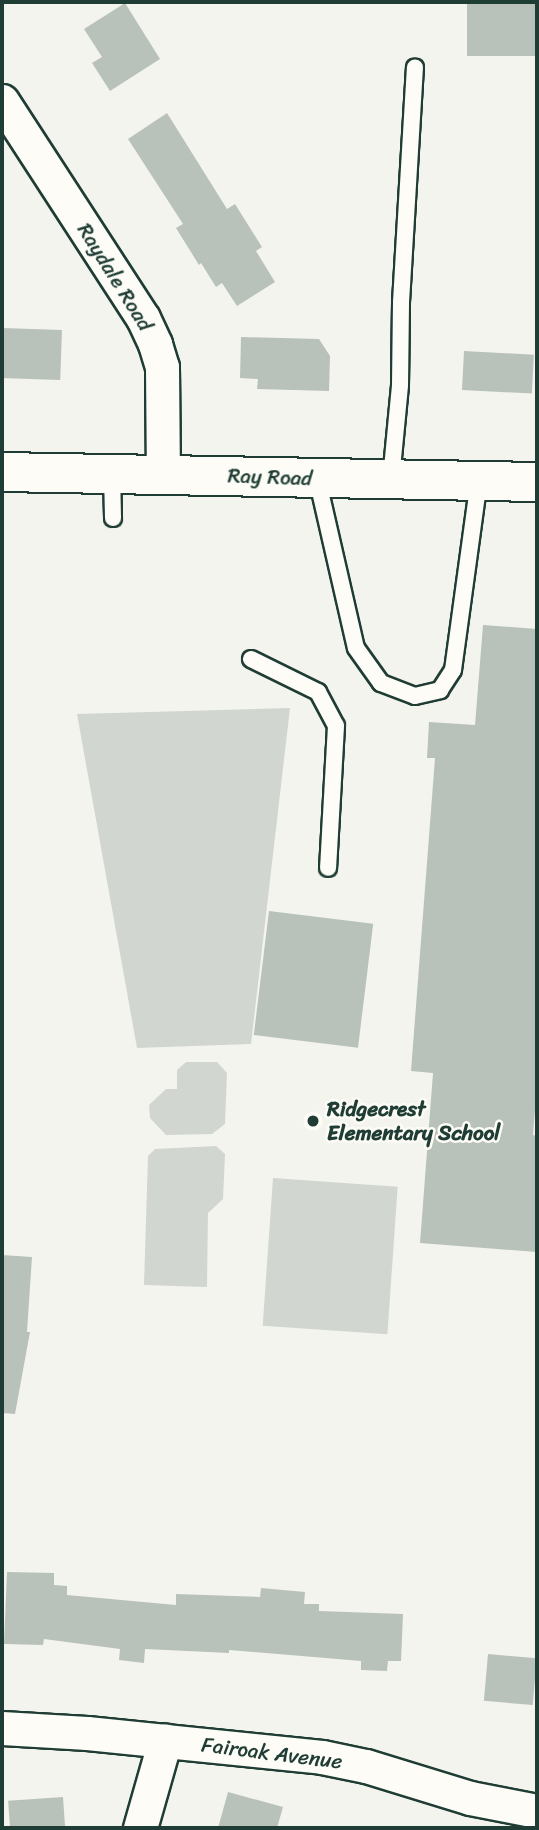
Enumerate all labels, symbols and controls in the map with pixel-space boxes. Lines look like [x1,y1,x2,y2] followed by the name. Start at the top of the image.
[72,218,158,336] street label: Raydale Road
[227,463,313,491] street label: Ray Road
[327,1096,500,1146] place label: Ridgecrest Elementary School
[305,1113,321,1129] marker: Ridgecrest Elementary School
[201,1732,343,1774] street label: Fairoak Avenue

